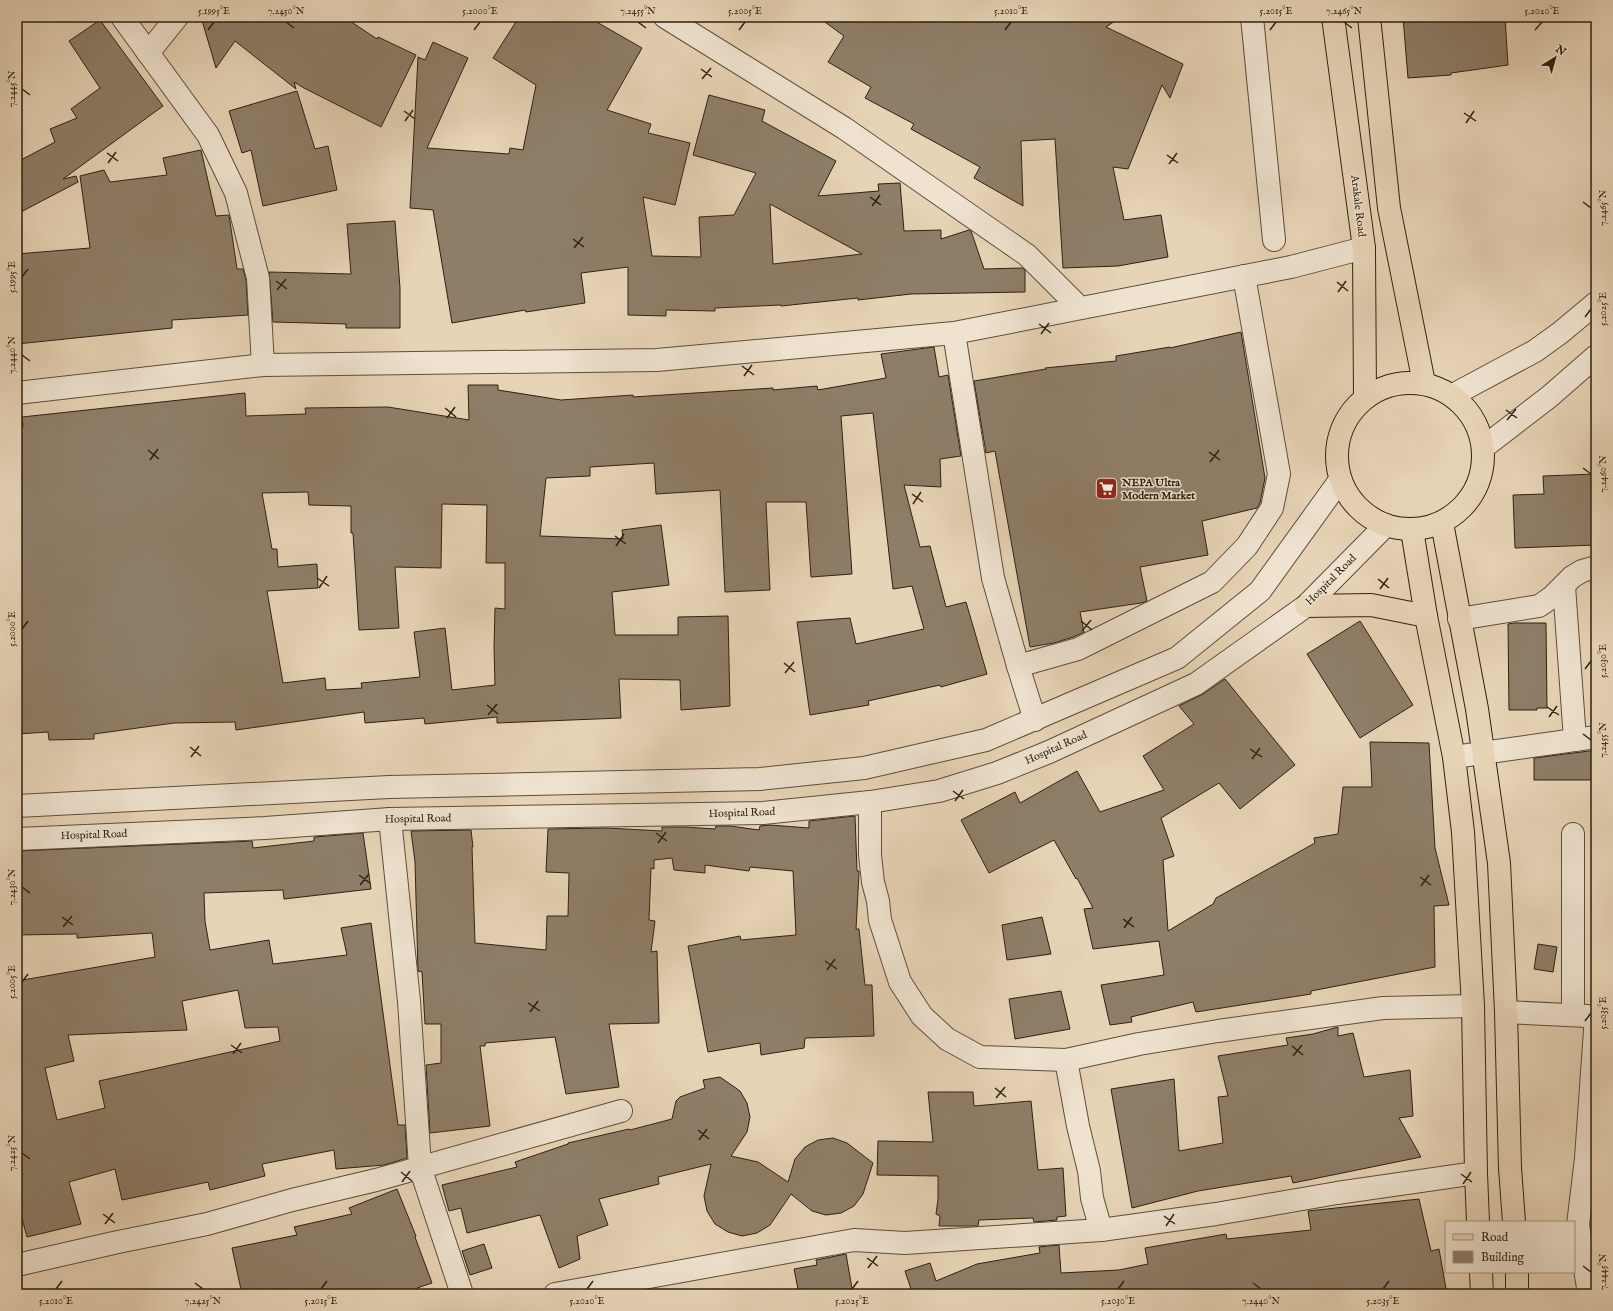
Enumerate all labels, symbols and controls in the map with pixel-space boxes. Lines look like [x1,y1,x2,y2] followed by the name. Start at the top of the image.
[198,5,230,18] text: 5.1995°E
[268,5,305,18] text: 7.2450°N
[462,5,498,18] text: 5.2000°E
[620,5,656,18] text: 7.2455°N
[728,5,762,18] text: 5.2005°E
[994,5,1028,18] text: 5.2010°E
[1260,5,1292,18] text: 5.2015°E
[1326,5,1362,18] text: 7.2465°N
[1524,5,1560,18] text: 5.2020°E
[1535,38,1575,78] north arrow
[1552,42,1569,60] text: N
[6,70,19,107] text: 7.2445°N
[1347,173,1369,238] street label: Arakale Road
[1597,190,1610,226] text: 7.2465°N
[6,261,19,293] text: 5.1995°E
[1597,292,1610,326] text: 5.2025°E
[6,336,19,374] text: 7.2440°N
[1597,455,1610,493] text: 7.2460°N
[1094,476,1120,502] supermarket icon: NEPA Ultra Modern Market
[1121,476,1195,503] place label: NEPA Ultra Modern Market
[1302,551,1360,609] street label: Hospital Road
[6,611,19,647] text: 5.2000°E
[1597,644,1610,678] text: 5.2030°E
[1597,722,1610,758] text: 7.2455°N
[1023,728,1089,768] street label: Hospital Road
[708,805,776,821] street label: Hospital Road
[385,811,452,827] street label: Hospital Road
[60,827,128,843] street label: Hospital Road
[6,868,19,905] text: 7.2430°N
[6,965,19,999] text: 5.2005°E
[1597,997,1610,1029] text: 5.2035°E
[6,1134,19,1171] text: 7.2425°N
[1445,1221,1575,1273] legend
[1481,1230,1509,1245] text: Road
[1481,1250,1525,1265] text: Building
[1597,1253,1610,1290] text: 7.2445°N
[39,1295,73,1308] text: 5.2010°E
[185,1295,222,1308] text: 7.2425°N
[305,1295,337,1308] text: 5.2015°E
[569,1295,605,1308] text: 5.2020°E
[835,1295,869,1308] text: 5.2025°E
[1101,1295,1135,1308] text: 5.2030°E
[1242,1295,1280,1308] text: 7.2440°N
[1367,1295,1399,1308] text: 5.2035°E

